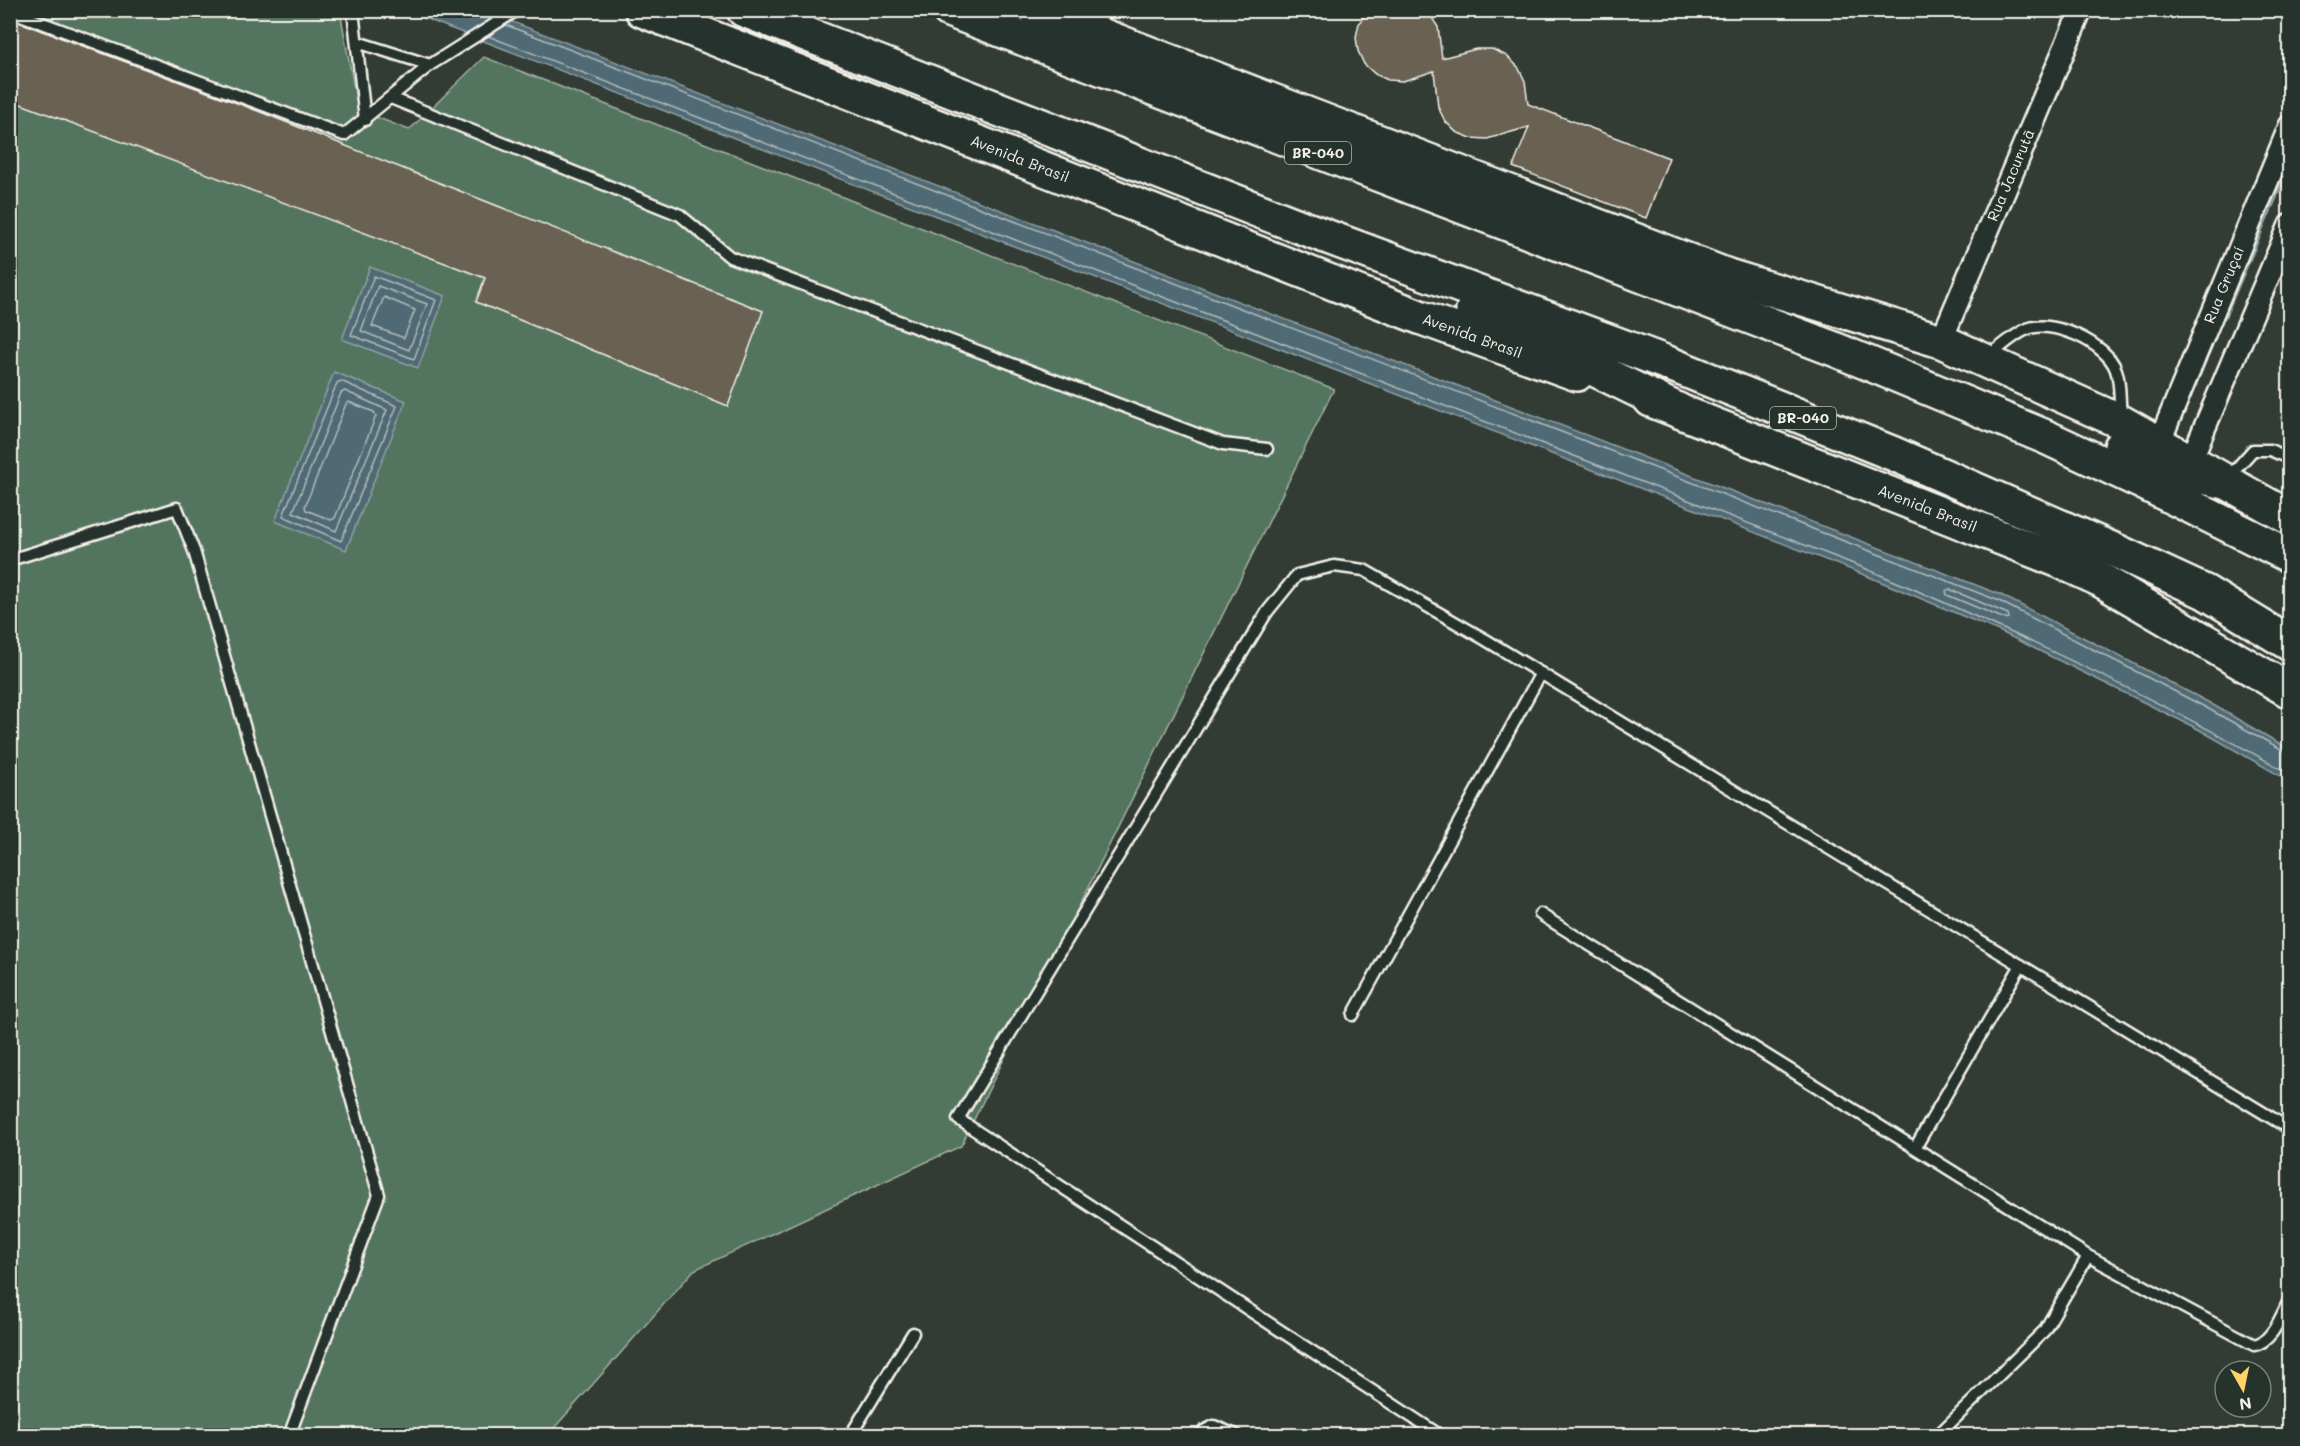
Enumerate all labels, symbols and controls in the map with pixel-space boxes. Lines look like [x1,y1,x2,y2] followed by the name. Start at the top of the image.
[1982,126,2039,224] street label: Rua Jacurutã
[968,130,1072,187] street label: Avenida Brasil
[1285,142,1351,164] road number: BR-040
[2199,243,2248,326] street label: Rua Gruçaí
[1420,308,1525,362] street label: Avenida Brasil
[1770,407,1836,429] road number: BR-040
[1875,479,1980,536] street label: Avenida Brasil
[2213,1359,2273,1419] north arrow
[2238,1393,2253,1416] text: N

